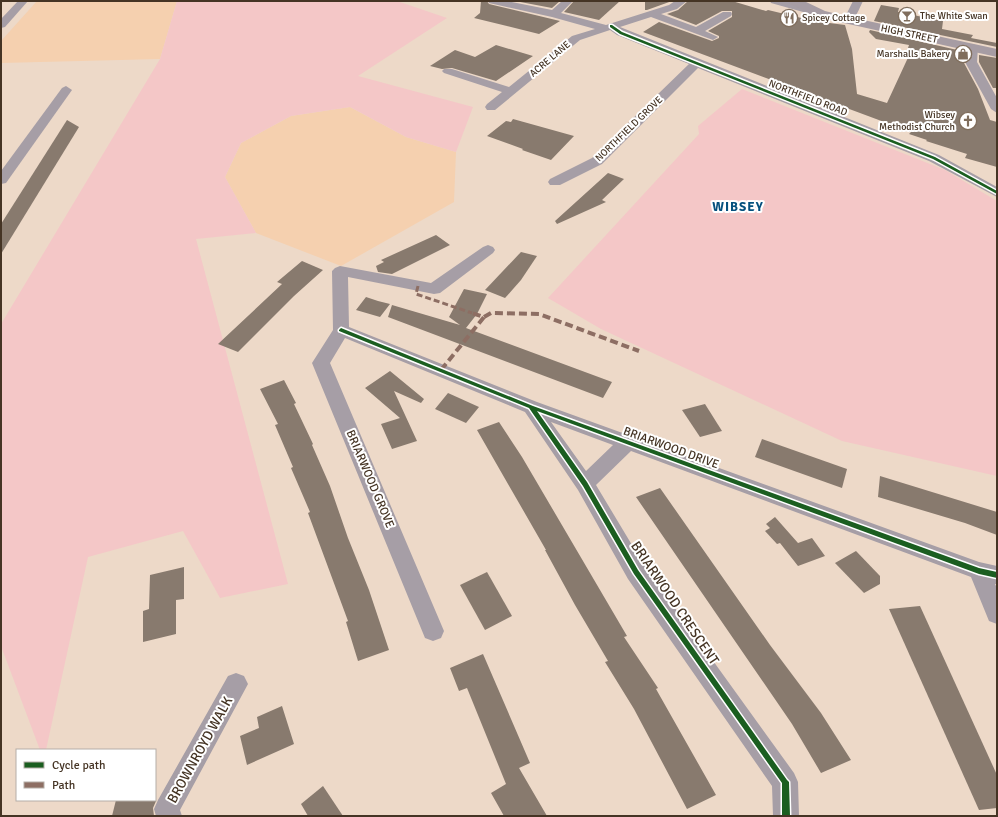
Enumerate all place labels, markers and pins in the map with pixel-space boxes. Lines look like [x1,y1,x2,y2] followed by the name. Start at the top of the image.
[897,6,917,26] bar icon: The White Swan
[779,8,799,28] restaurant icon: Spicey Cottage
[920,10,988,22] place label: The White Swan
[802,12,865,24] place label: Spicey Cottage
[953,44,973,64] shop icon: Marshalls Bakery
[876,48,950,60] place label: Marshalls Bakery
[879,109,955,133] place label: Wibsey Methodist Church
[958,111,978,131] church icon: Wibsey Methodist Church

